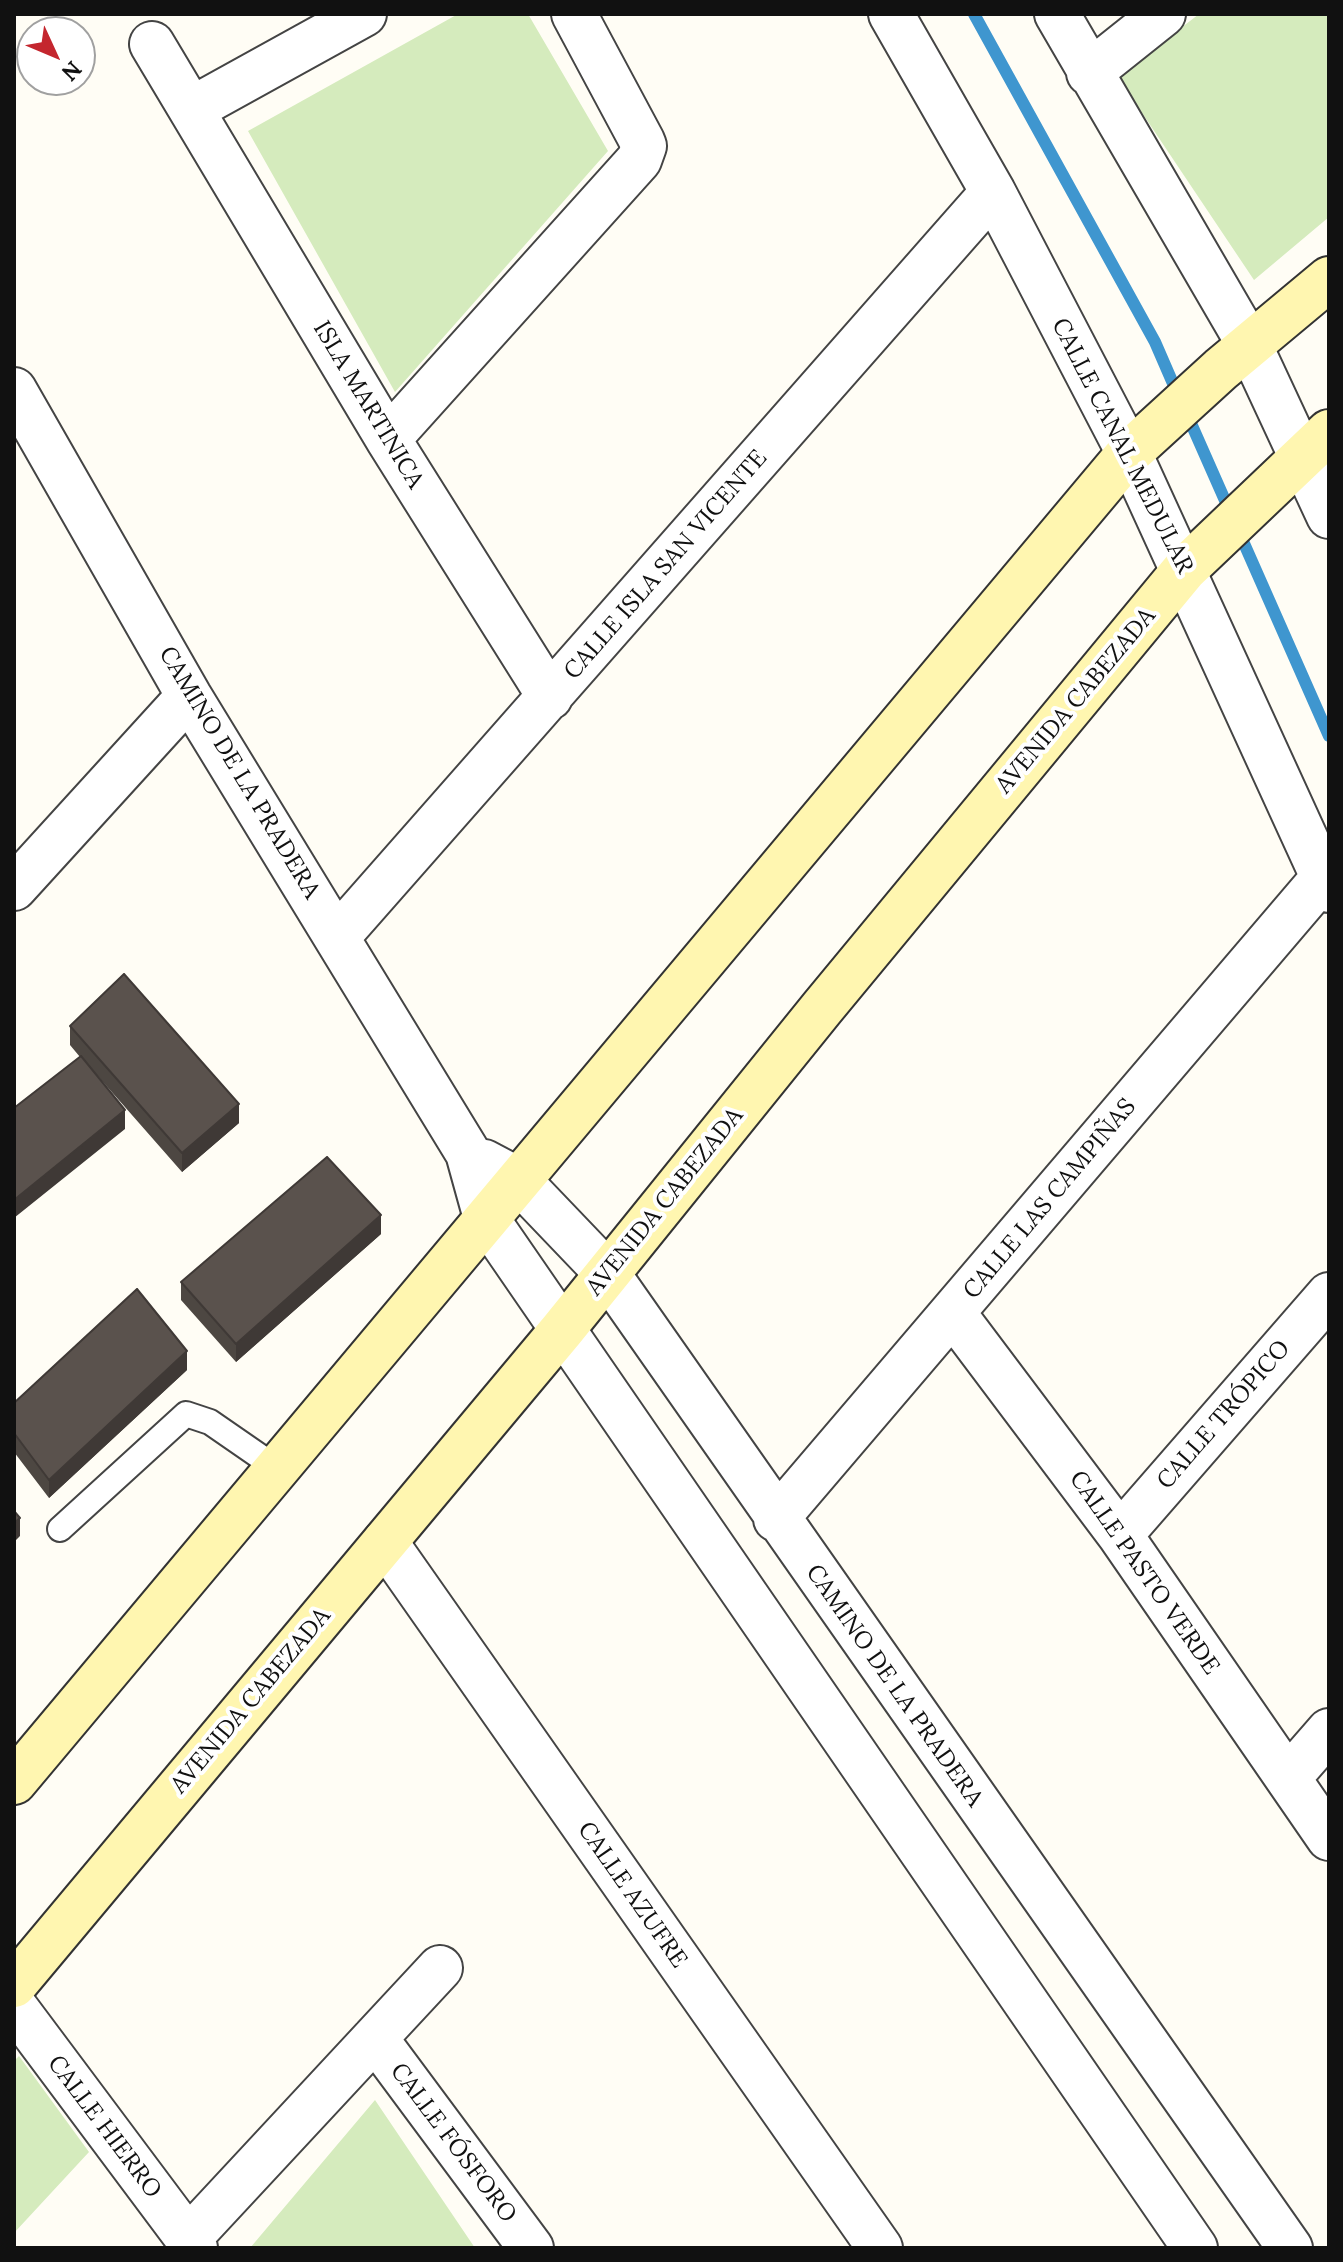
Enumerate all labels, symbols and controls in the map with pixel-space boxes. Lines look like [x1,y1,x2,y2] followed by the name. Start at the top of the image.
[16,16,96,96] north arrow
[56,55,88,87] text: N
[1045,313,1199,579] street label: CALLE CANAL MEDULAR
[307,316,429,494] street label: ISLA MARTINICA
[558,444,774,686] street label: CALLE ISLA SAN VICENTE
[990,602,1162,800] street label: AVENIDA CABEZADA
[152,642,326,904] street label: CAMINO DE LA PRADERA
[958,1093,1142,1305] street label: CALLE LAS CAMPIÑAS
[580,1102,750,1302] street label: AVENIDA CABEZADA
[1151,1335,1297,1495] street label: CALLE TRÓPICO
[1063,1466,1225,1680] street label: CALLE PASTO VERDE
[799,1559,989,1813] street label: CAMINO DE LA PRADERA
[165,1602,337,1800] street label: AVENIDA CABEZADA
[571,1816,693,1974] street label: CALLE AZUFRE
[41,2050,167,2204] street label: CALLE HIERRO
[384,2058,522,2228] street label: CALLE FÓSFORO

